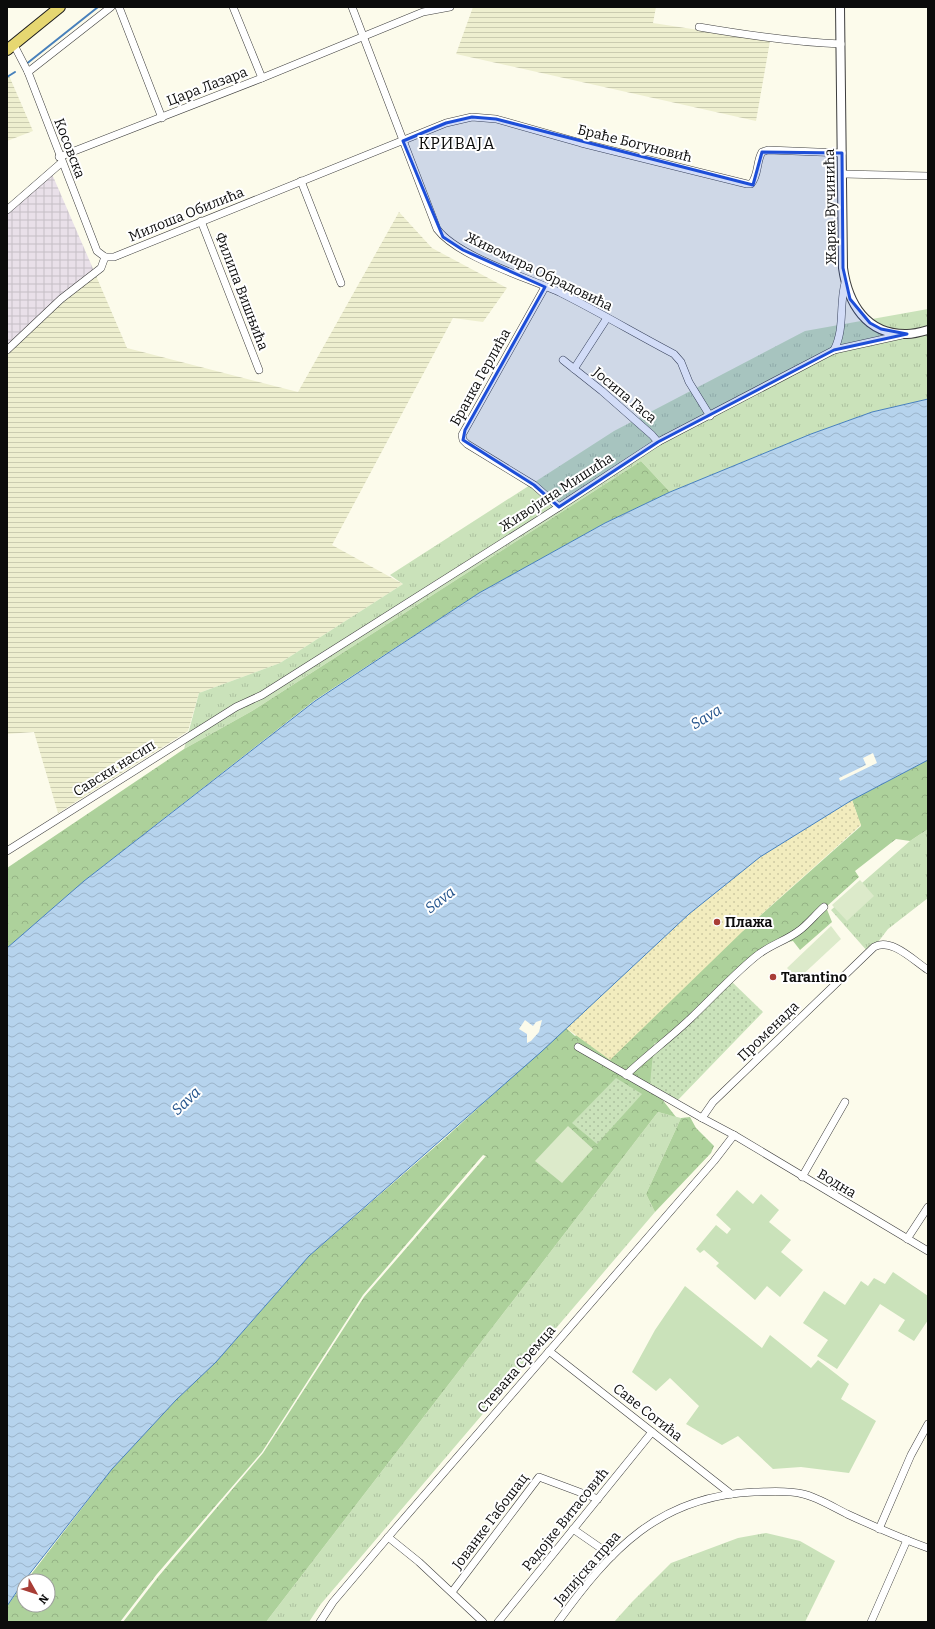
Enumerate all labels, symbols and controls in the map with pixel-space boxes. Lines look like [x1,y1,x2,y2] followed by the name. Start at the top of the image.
[164,63,250,110] street label: Цара Лазара
[50,116,89,181] street label: Косовска
[576,121,694,166] street label: Браће Богуновић
[418,134,496,153] district label: КРИВАЈА
[821,148,840,265] street label: Жарка Вучинића
[126,183,247,245] street label: Милоша Обилића
[462,228,616,315] street label: Живомира Обрадовића
[211,230,272,353] street label: Филипа Вишњића
[447,325,514,429] street label: Бранка Герлића
[589,363,660,427] street label: Јосипа Гаса
[496,449,617,536] street label: Живојина Мишића
[687,701,725,733] water label: Sava
[70,736,159,800] street label: Савски насип
[421,883,459,917] water label: Sava
[725,914,772,931] place label: Плажа
[712,917,722,927] marker: Плажа
[781,969,847,986] place label: Tarantino
[768,972,778,982] marker: Tarantino
[734,998,803,1065] street label: Променада
[168,1083,204,1119] water label: Sava
[814,1165,859,1202] street label: Водна
[474,1322,559,1417] street label: Стевана Сремца
[610,1380,686,1445] street label: Саве Согића
[519,1464,612,1574] street label: Радојке Витасовић
[448,1470,532,1573] street label: Јованке Габошац
[550,1528,624,1609] street label: Јалијска прва
[16,1573,56,1613] north arrow
[35,1592,51,1607] text: N

